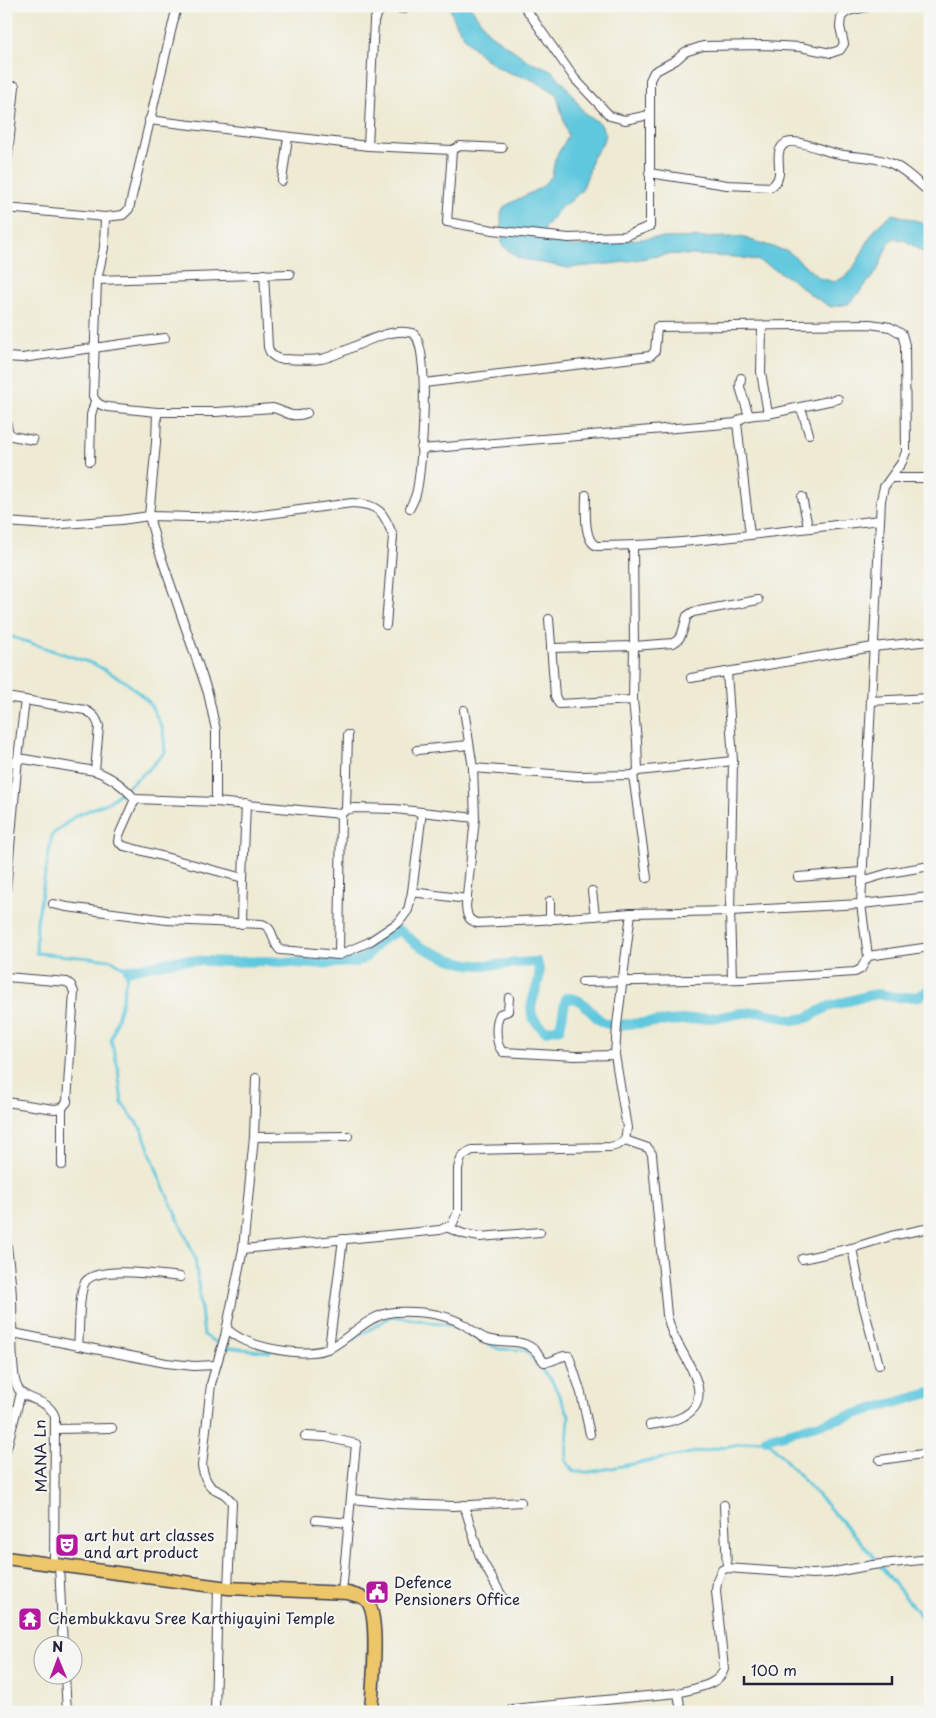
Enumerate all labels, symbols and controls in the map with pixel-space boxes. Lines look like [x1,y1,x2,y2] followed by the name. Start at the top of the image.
[27,1419,52,1493] street label: MANA Ln
[84,1523,214,1563] place label: art hut art classes and art product
[54,1532,80,1558] theatre icon: art hut art classes and art product
[394,1570,520,1610] place label: Defence Pensioners Office
[364,1579,390,1605] public building icon: Defence Pensioners Office
[17,1606,43,1632] temple icon: Chembukkavu Sree Karthiyayini Temple
[48,1606,335,1629] place label: Chembukkavu Sree Karthiyayini Temple
[32,1636,82,1686] north arrow
[52,1636,63,1657] text: N
[744,1653,891,1685] scale bar
[751,1658,797,1681] text: 100 m

